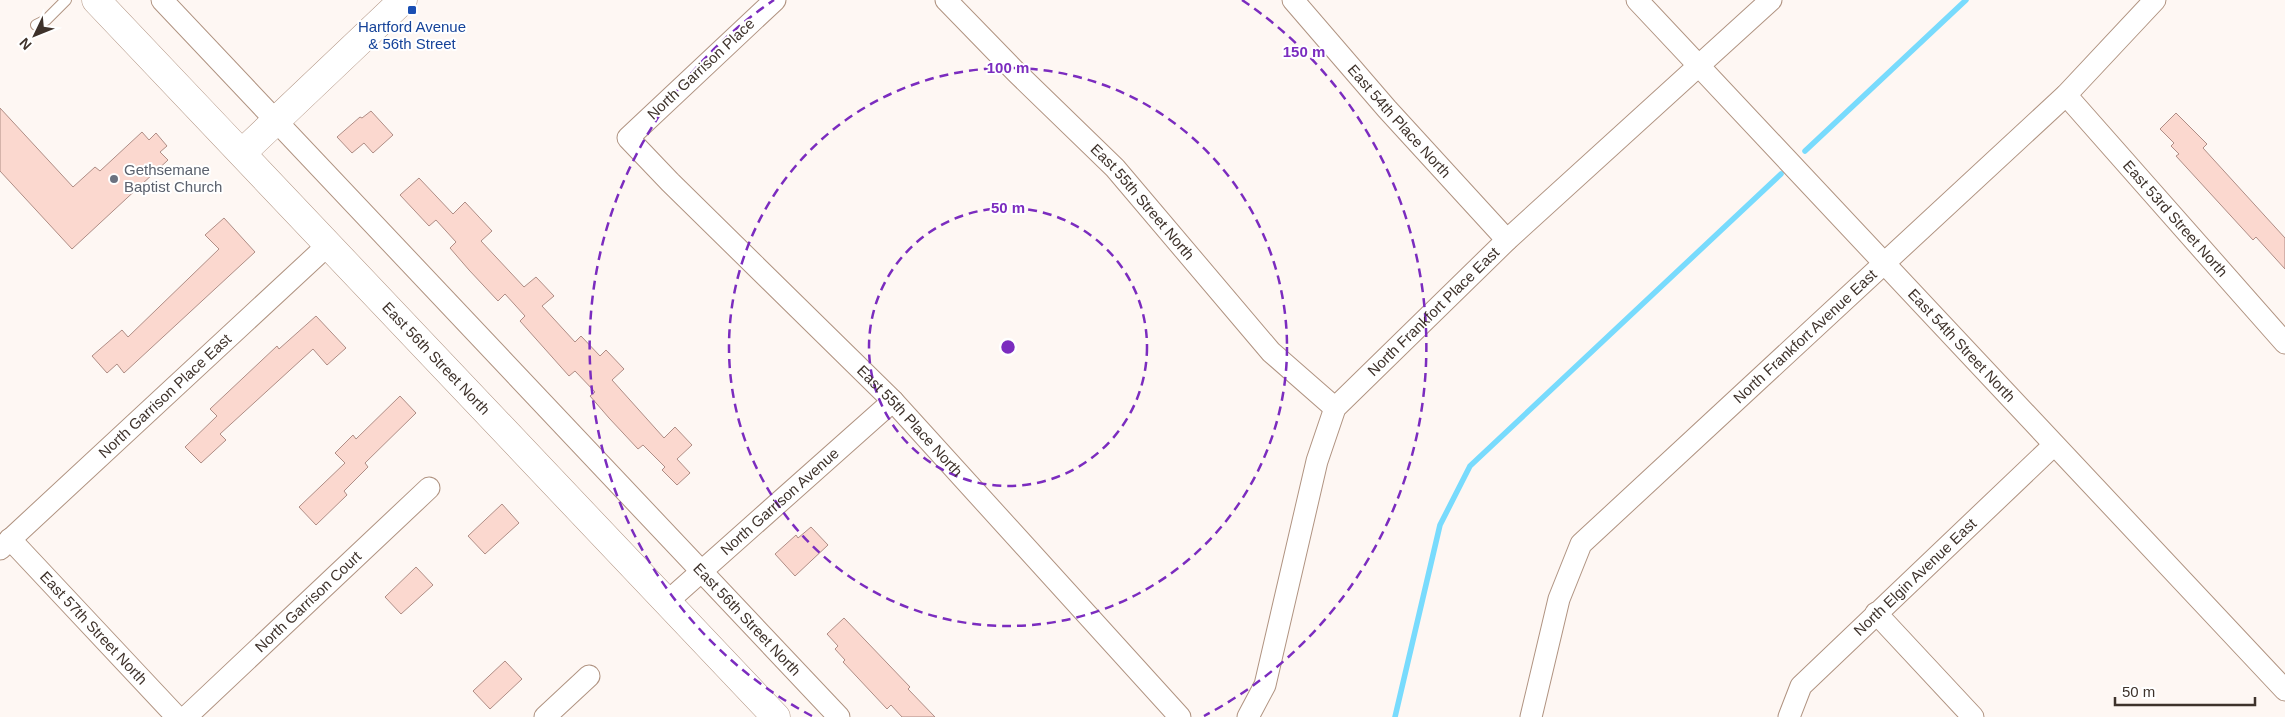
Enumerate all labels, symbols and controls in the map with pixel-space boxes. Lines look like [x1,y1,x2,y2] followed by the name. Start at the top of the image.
[406,4,418,16] marker: Hartford Avenue & 56th Street
[10,10,60,60] north arrow
[644,15,758,123] street label: North Garrison Place
[358,18,466,52] place label: Hartford Avenue & 56th Street
[16,35,35,53] text: N
[1283,43,1325,60] text: 150 m
[987,59,1029,76] text: 100 m
[1344,61,1454,181] street label: East 54th Place North
[1087,140,1198,263] street label: East 55th Street North
[2120,157,2231,280] street label: East 53rd Street North
[124,161,222,195] place label: Gethsemane Baptist Church
[108,173,120,185] marker: Gethsemane Baptist Church
[991,199,1025,216] text: 50 m
[1364,243,1503,379] street label: North Frankfort Place East
[1730,265,1881,407] street label: North Frankfort Avenue East
[1905,285,2019,405] street label: East 54th Street North
[379,298,494,418] street label: East 56th Street North
[95,330,235,461] street label: North Garrison Place East
[999,338,1017,356] centre of rings
[854,362,966,480] street label: East 55th Place North
[717,444,842,558] street label: North Garrison Avenue
[1850,514,1980,639] street label: North Elgin Avenue East
[251,547,365,655] street label: North Garrison Court
[690,559,804,679] street label: East 56th Street North
[37,568,151,688] street label: East 57th Street North
[2115,674,2255,706] scale bar
[2122,683,2155,700] text: 50 m

